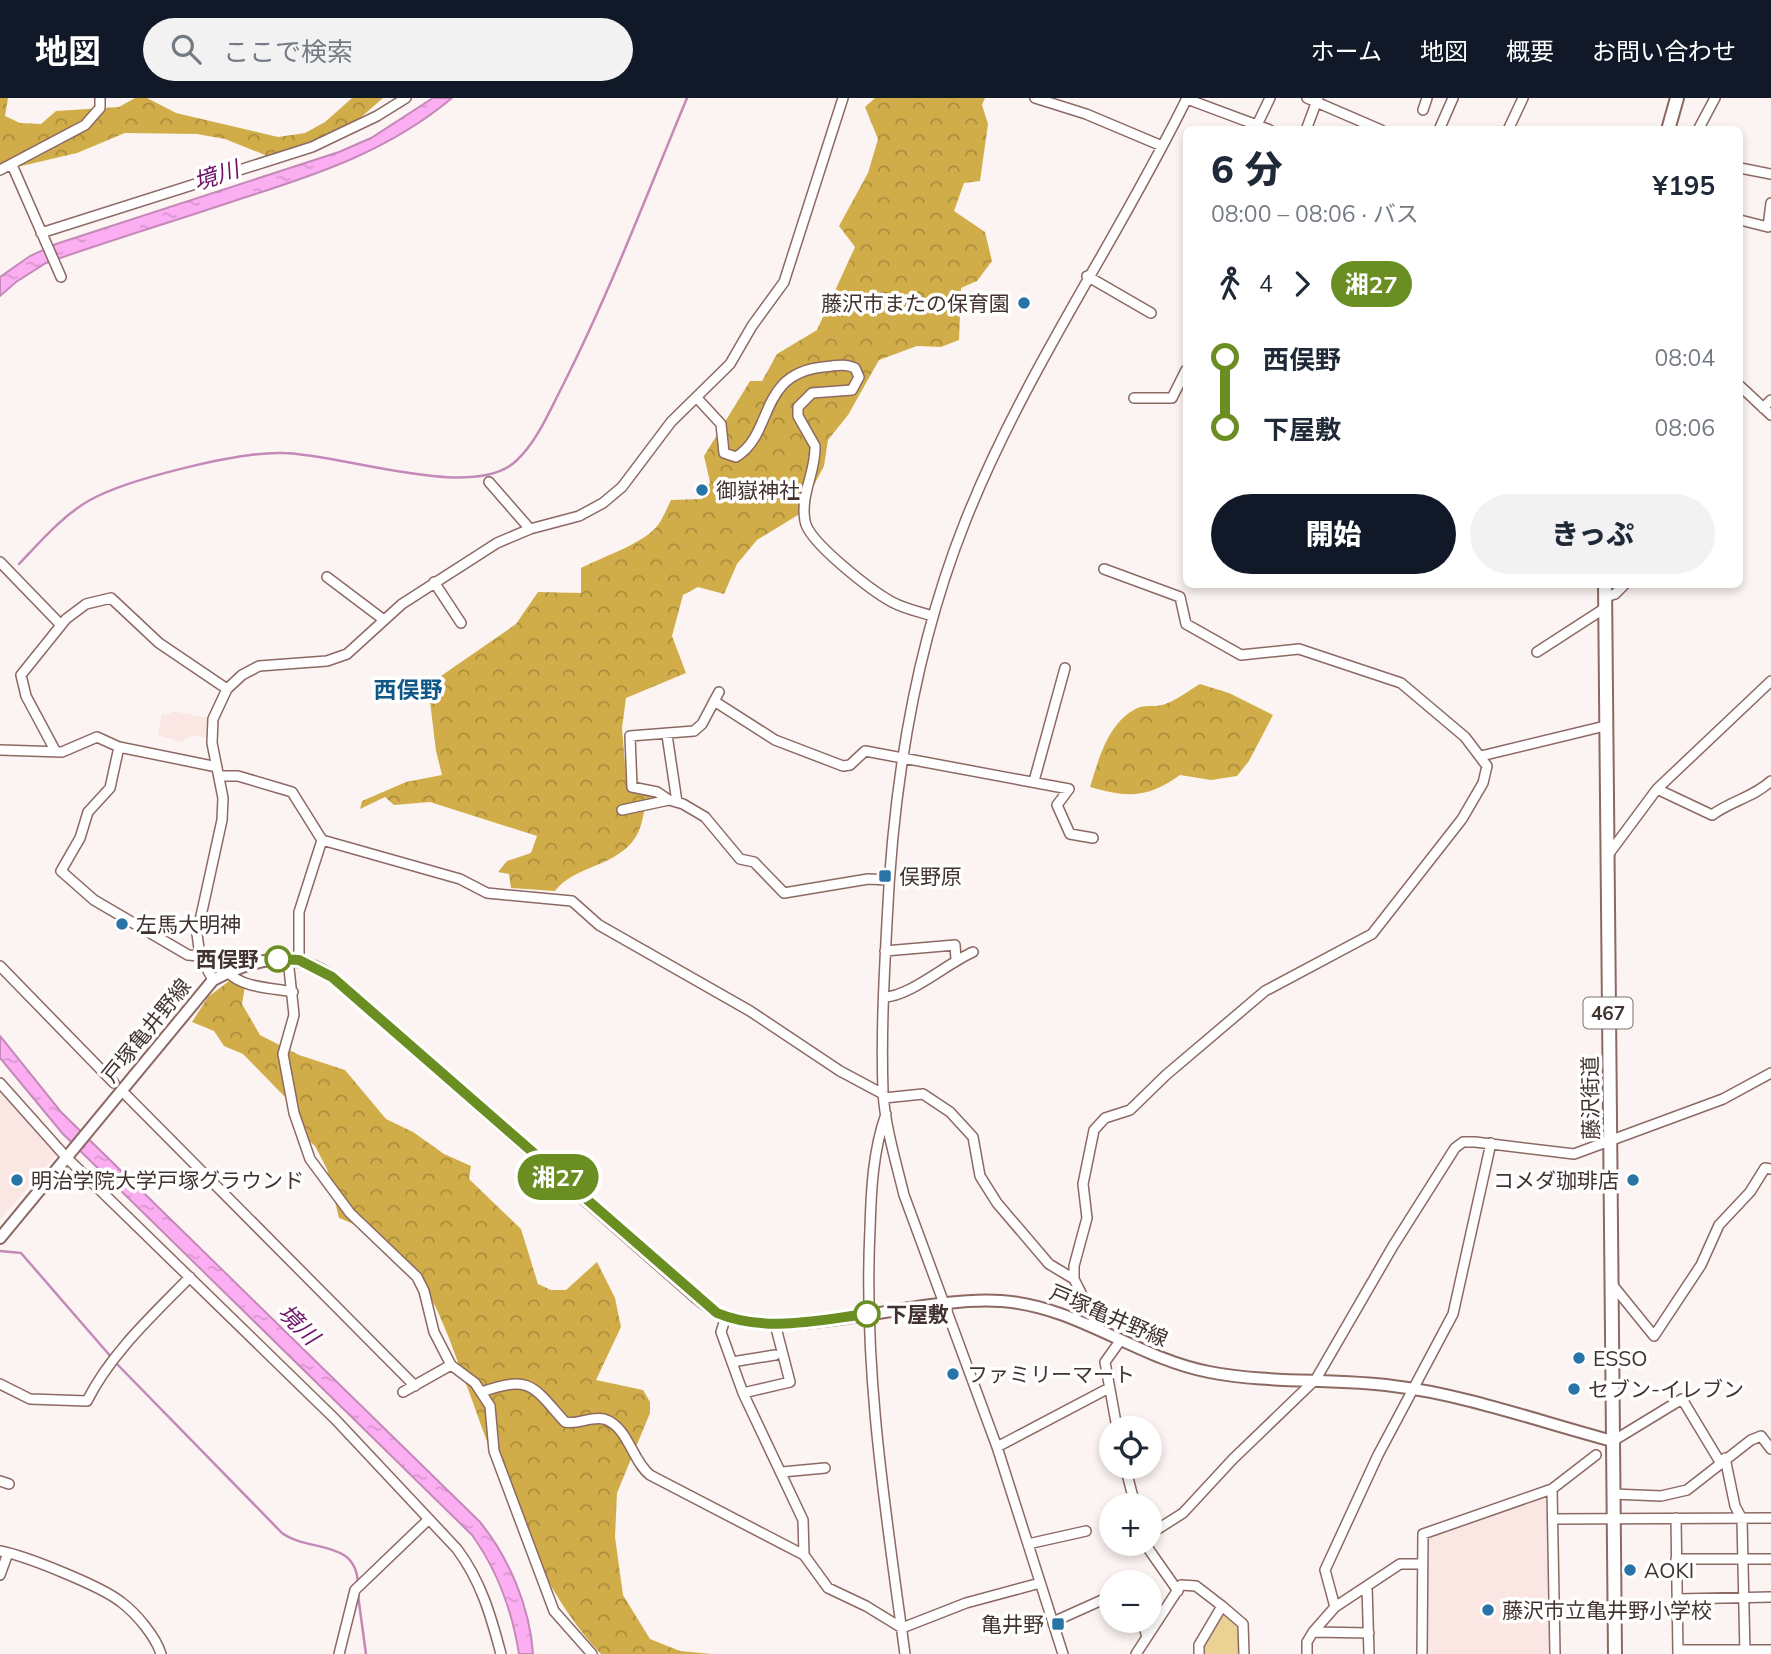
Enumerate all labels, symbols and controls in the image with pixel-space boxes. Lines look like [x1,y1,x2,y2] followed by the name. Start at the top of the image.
[143,18,633,81] search box
[35,30,101,71] text: 地図
[167,30,205,68] icon: search
[223,35,353,68] text: ここで検索
[1311,36,1382,66] text: ホーム
[1420,36,1468,66] text: 地図
[1506,36,1554,66] text: 概要
[1592,36,1736,66] text: お問い合わせ
[1211,145,1283,193] text: 6 分
[190,153,245,196] water label: 境川
[1653,169,1715,202] text: ¥195
[1211,199,1419,228] text: 08:00 – 08:06 · バス
[1211,265,1249,303] icon: walk
[1283,265,1321,303] icon: forward
[1259,269,1273,298] text: 4
[1345,269,1398,299] text: 湘27
[821,290,1010,316] place label: 藤沢市またの保育園
[1016,295,1032,311] marker: 藤沢市またの保育園
[1263,343,1341,376] text: 西俣野
[1655,343,1715,372] text: 08:04
[1263,413,1341,446] text: 下屋敷
[1655,413,1715,442] text: 08:06
[716,477,800,503] place label: 御嶽神社
[694,482,710,498] marker: 御嶽神社
[1211,494,1456,574] button: 開始
[1470,494,1715,574] button: きっぷ
[374,675,443,704] district label: 西俣野
[899,863,962,889] place label: 俣野原
[877,868,893,884] marker: 俣野原
[136,911,241,937] place label: 左馬大明神
[114,916,130,932] marker: 左馬大明神
[196,946,259,972] place label: 西俣野
[265,946,291,972] marker: 西俣野
[96,973,196,1087] street label: 戸塚亀井野線
[1584,998,1632,1029] road number: 467
[1576,1056,1604,1140] street label: 藤沢街道
[518,1154,598,1200] line badge: 湘27
[532,1162,584,1192] text: 湘27
[31,1167,304,1193] place label: 明治学院大学戸塚グラウンド
[1493,1167,1619,1193] place label: コメダ珈琲店
[9,1172,25,1188] marker: 明治学院大学戸塚グラウンド
[1625,1172,1641,1188] marker: コメダ珈琲店
[1046,1278,1172,1352] street label: 戸塚亀井野線
[272,1297,328,1353] water label: 境川
[854,1301,880,1327] marker: 下屋敷
[886,1301,949,1327] place label: 下屋敷
[1593,1345,1648,1371] place label: ESSO
[1571,1350,1587,1366] marker: ESSO
[967,1361,1135,1387] place label: ファミリーマート
[945,1366,961,1382] marker: ファミリーマート
[1588,1376,1744,1402] place label: セブン-イレブン
[1566,1381,1582,1397] marker: セブン-イレブン
[1099,1416,1162,1633] map controls
[1099,1416,1162,1479] button: locate
[1099,1493,1162,1556] button: +
[1644,1557,1694,1583] place label: AOKI
[1622,1562,1638,1578] marker: AOKI
[1099,1570,1162,1633] button: −
[1502,1597,1712,1623] place label: 藤沢市立亀井野小学校
[1480,1602,1496,1618] marker: 藤沢市立亀井野小学校
[981,1611,1044,1637] place label: 亀井野
[1050,1616,1066,1632] marker: 亀井野

